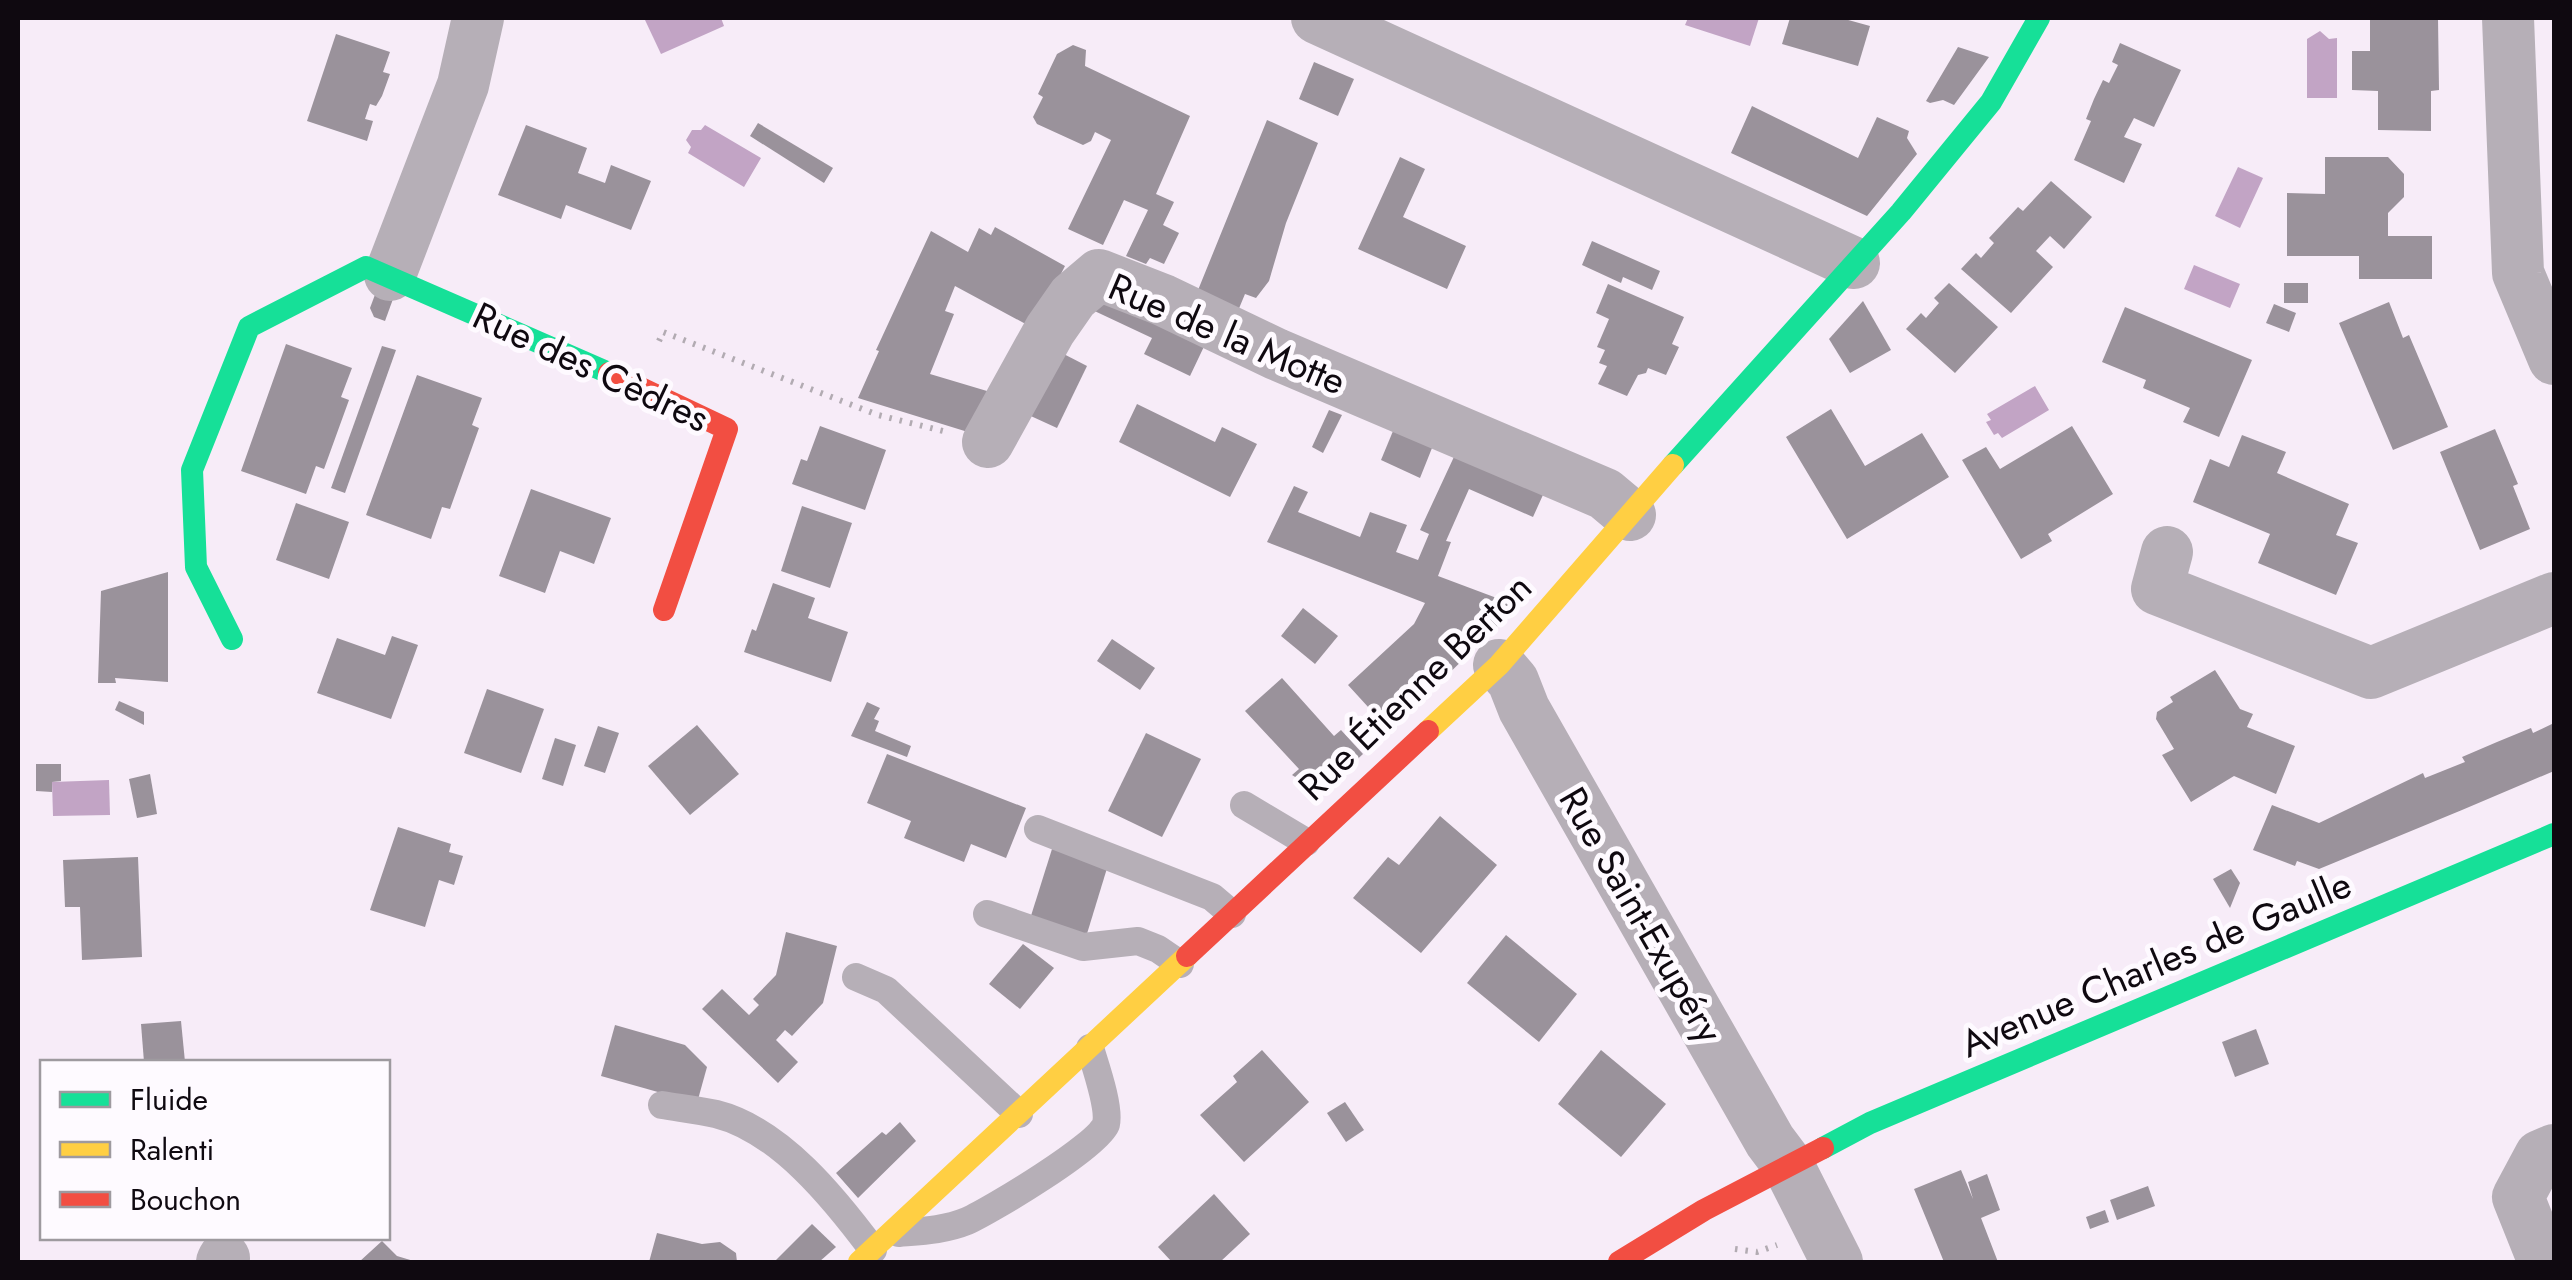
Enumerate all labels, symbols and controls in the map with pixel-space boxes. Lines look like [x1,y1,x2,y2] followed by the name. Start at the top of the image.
[1100,259,1354,408] street label: Rue de la Motte
[464,288,718,445] street label: Rue des Cèdres
[1285,561,1544,813] street label: Rue Étienne Berton
[1546,777,1737,1053] street label: Rue Saint-Exupéry
[1952,856,2360,1071] street label: Avenue Charles de Gaulle
[40,1060,390,1240] legend
[130,1078,208,1121] text: Fluide
[130,1128,214,1171] text: Ralenti
[130,1178,241,1221] text: Bouchon

